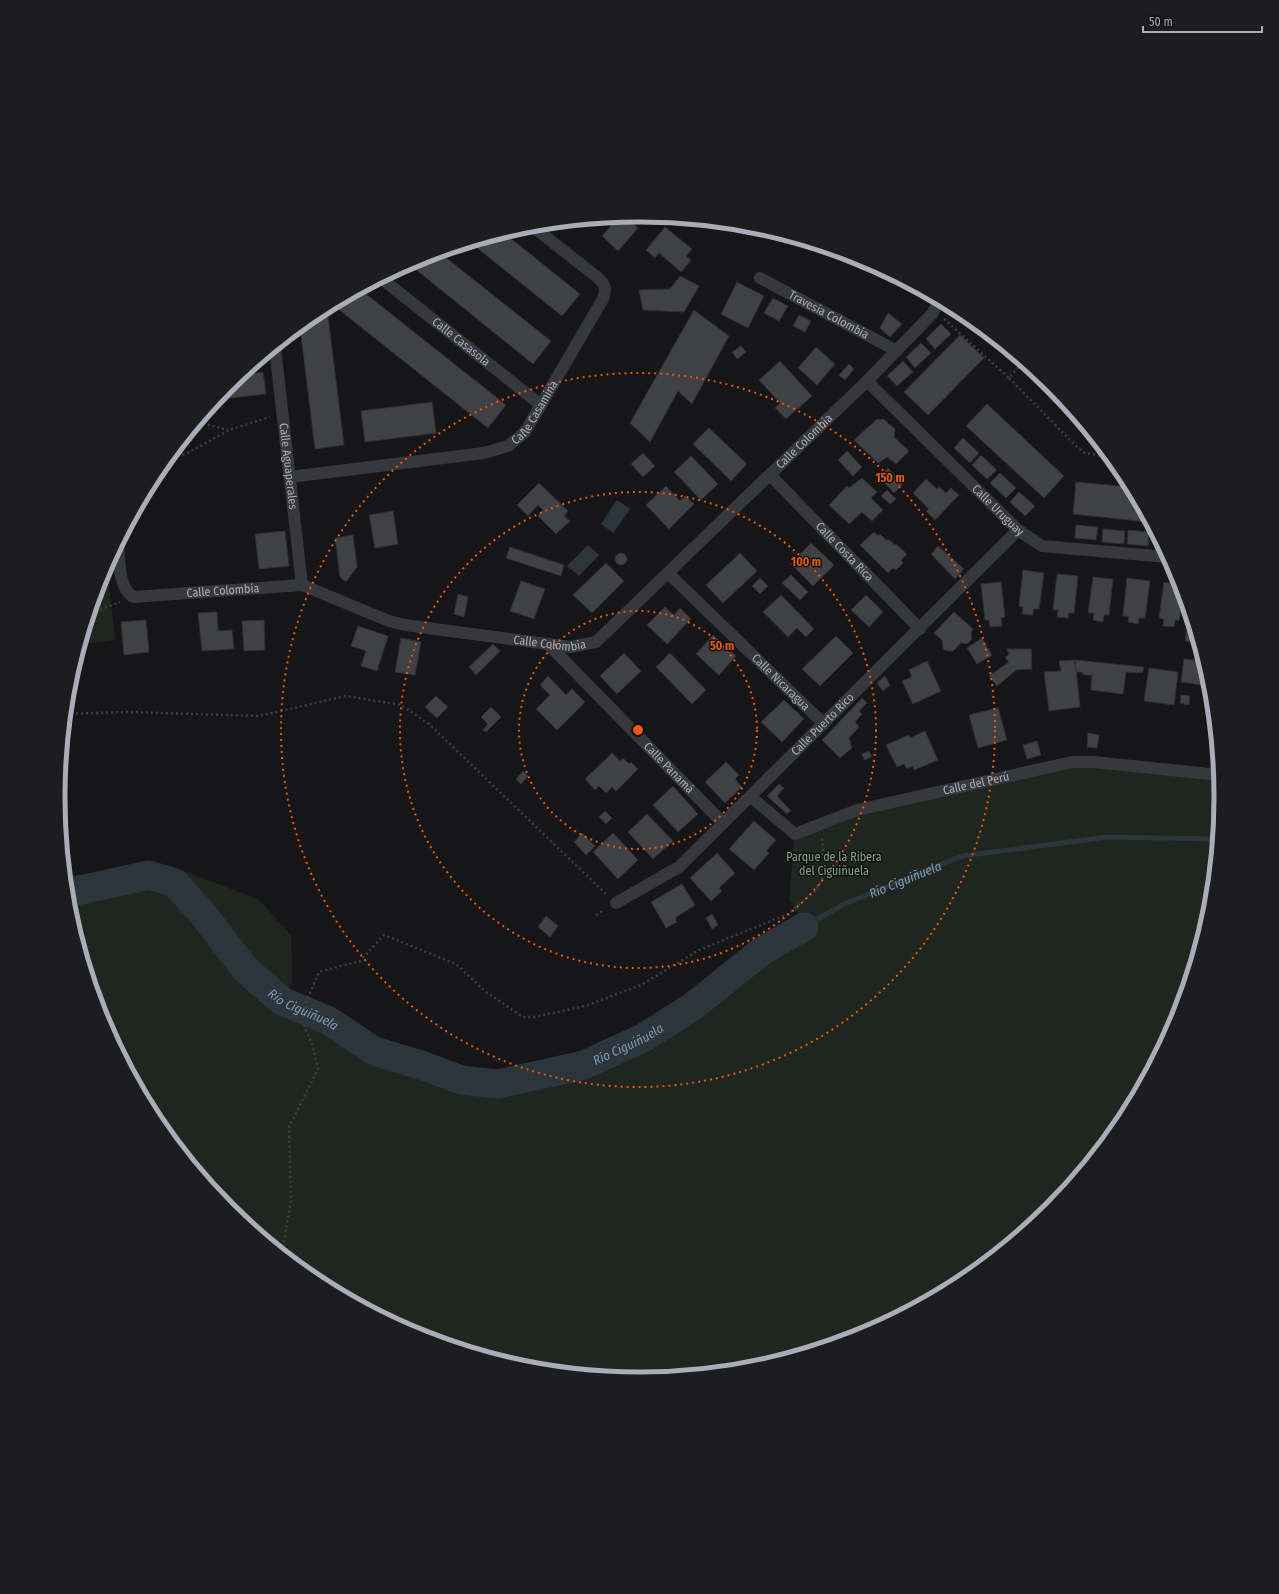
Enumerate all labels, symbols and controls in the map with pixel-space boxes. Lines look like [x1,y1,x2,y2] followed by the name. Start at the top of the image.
[1143,8,1262,34] scale bar
[1149,15,1173,29] text: 50 m
[786,288,871,342] street label: Travesía Colombia
[429,315,493,369] street label: Calle Casasola
[509,378,561,447] street label: Calle Casamina
[773,411,835,472] street label: Calle Colombia
[277,422,300,510] street label: Calle Aguaperales
[875,471,905,485] text: 150 m
[969,482,1027,539] street label: Calle Uruguay
[813,519,877,584] street label: Calle Costa Rica
[791,555,821,569] text: 100 m
[186,581,260,600] street label: Calle Colombia
[513,633,587,654] street label: Calle Colombia
[710,639,734,653] text: 50 m
[749,651,813,713] street label: Calle Nicaragua
[788,690,857,758] street label: Calle Puerto Rico
[631,723,645,737] centre of rings
[641,739,697,796] street label: Calle Panamá
[942,769,1011,798] street label: Calle del Perú
[786,850,882,878] park label: Parque de la Ribera del Ciguiñuela
[867,858,944,901] water label: Río Ciguiñuela
[265,985,342,1033] water label: Río Ciguiñuela
[590,1020,666,1067] water label: Río Ciguiñuela

